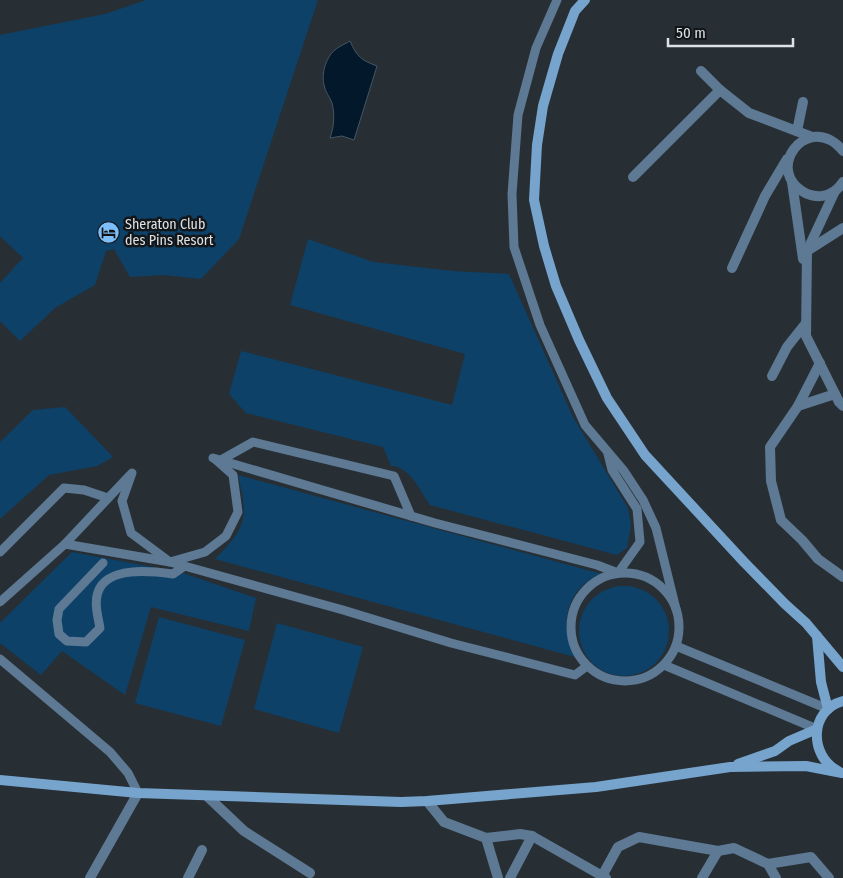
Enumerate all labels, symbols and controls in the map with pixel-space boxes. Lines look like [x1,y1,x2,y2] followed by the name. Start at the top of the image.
[668,15,793,47] scale bar
[676,24,706,42] text: 50 m
[125,216,214,249] place label: Sheraton Club des Pins Resort
[97,220,121,244] hotel icon: Sheraton Club des Pins Resort

